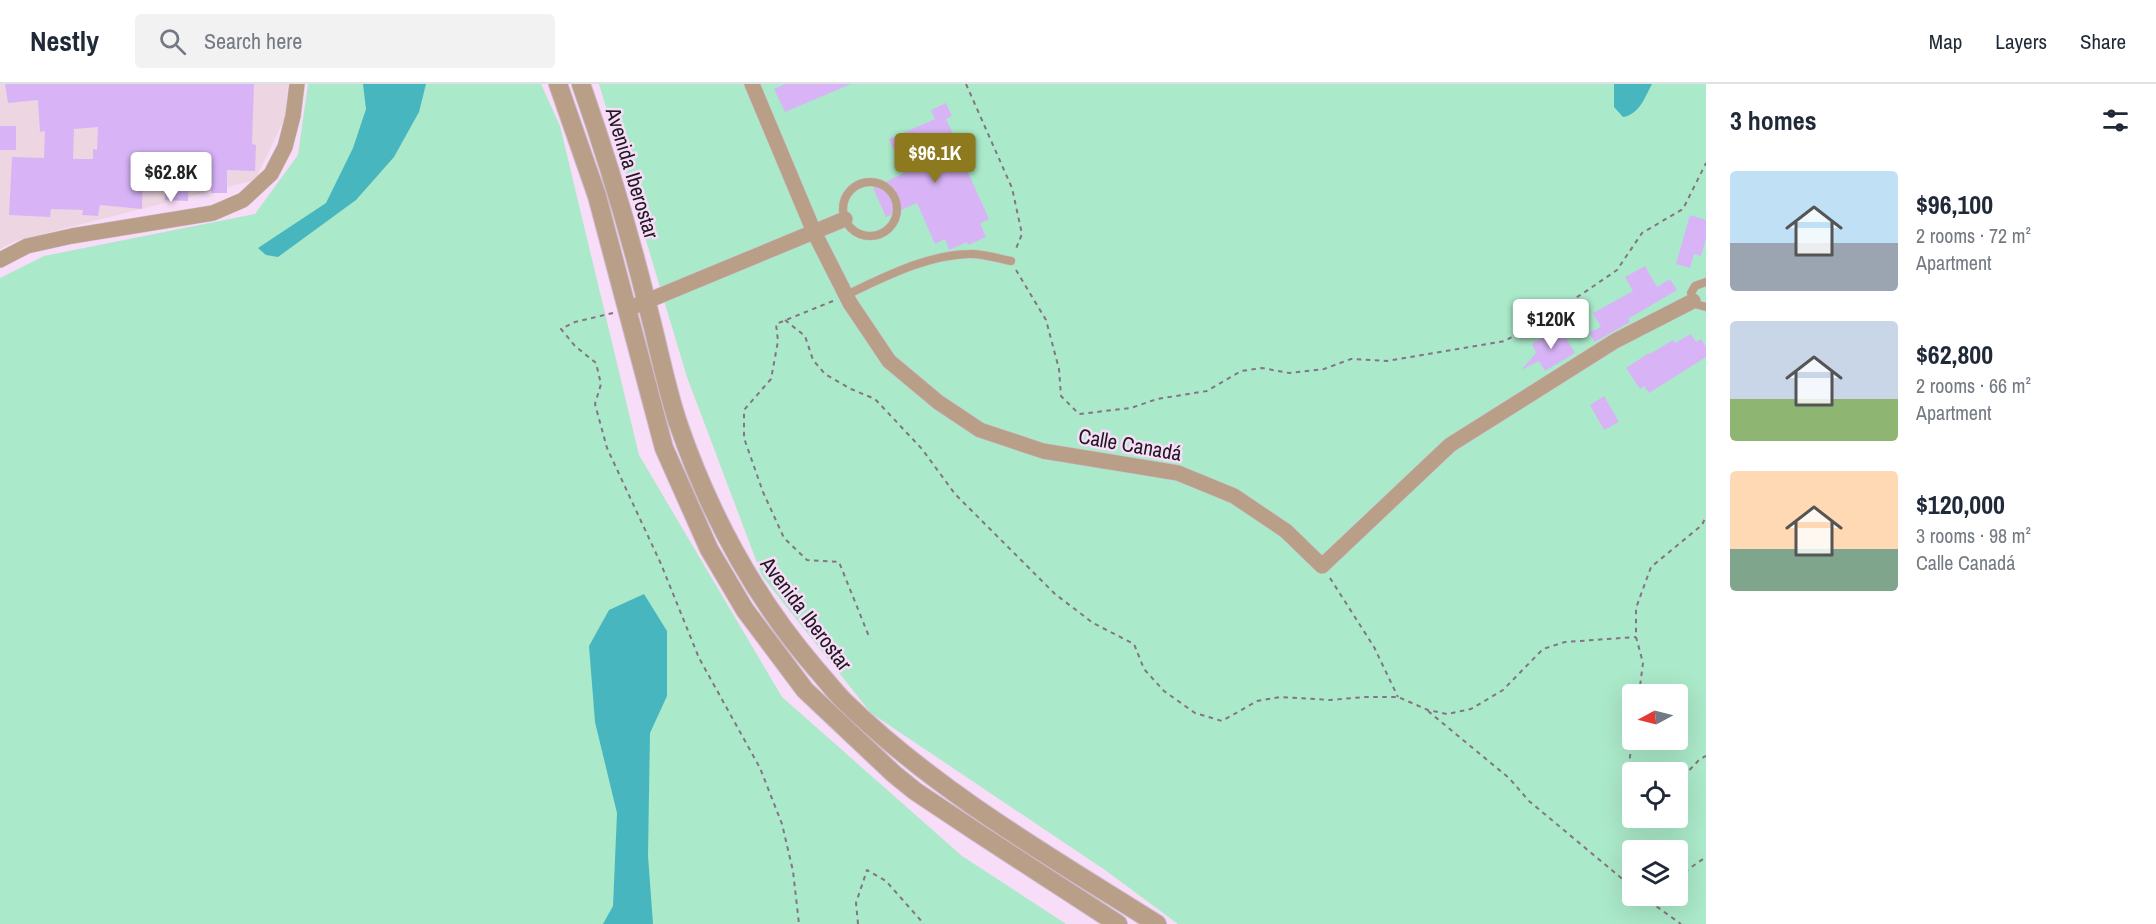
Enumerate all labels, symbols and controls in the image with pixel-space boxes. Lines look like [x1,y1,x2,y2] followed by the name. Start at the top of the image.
[135,14,555,68] search box
[30,22,99,60] text: Nestly
[156,25,189,58] icon: search
[204,26,302,56] text: Search here
[1929,27,1962,56] text: Map
[1995,27,2047,56] text: Layers
[2080,27,2126,56] text: Share
[598,103,666,242] street label: Avenida Iberostar
[1730,103,1817,138] text: 3 homes
[2099,104,2132,137] icon: filters
[886,133,984,184] pin: $96.1K
[909,139,961,166] text: $96.1K
[122,152,220,203] pin: $62.8K
[145,158,197,185] text: $62.8K
[1916,187,1993,222] text: $96,100
[1778,195,1850,267] icon: home
[1916,222,2031,249] text: 2 rooms · 72 m²
[1916,249,1992,276] text: Apartment
[1509,299,1593,350] pin: $120K
[1527,305,1575,332] text: $120K
[1916,337,1993,372] text: $62,800
[1778,345,1850,417] icon: home
[1916,372,2031,399] text: 2 rooms · 66 m²
[1916,399,1992,426] text: Apartment
[1076,421,1184,468] street label: Calle Canadá
[1916,487,2005,522] text: $120,000
[1778,495,1850,567] icon: home
[1916,522,2031,549] text: 3 rooms · 98 m²
[1916,549,2015,576] text: Calle Canadá
[753,550,859,677] street label: Avenida Iberostar
[1622,684,1688,750] north arrow
[1622,684,1688,906] map controls
[1622,762,1688,828] button: locate
[1622,840,1688,906] button: layers

